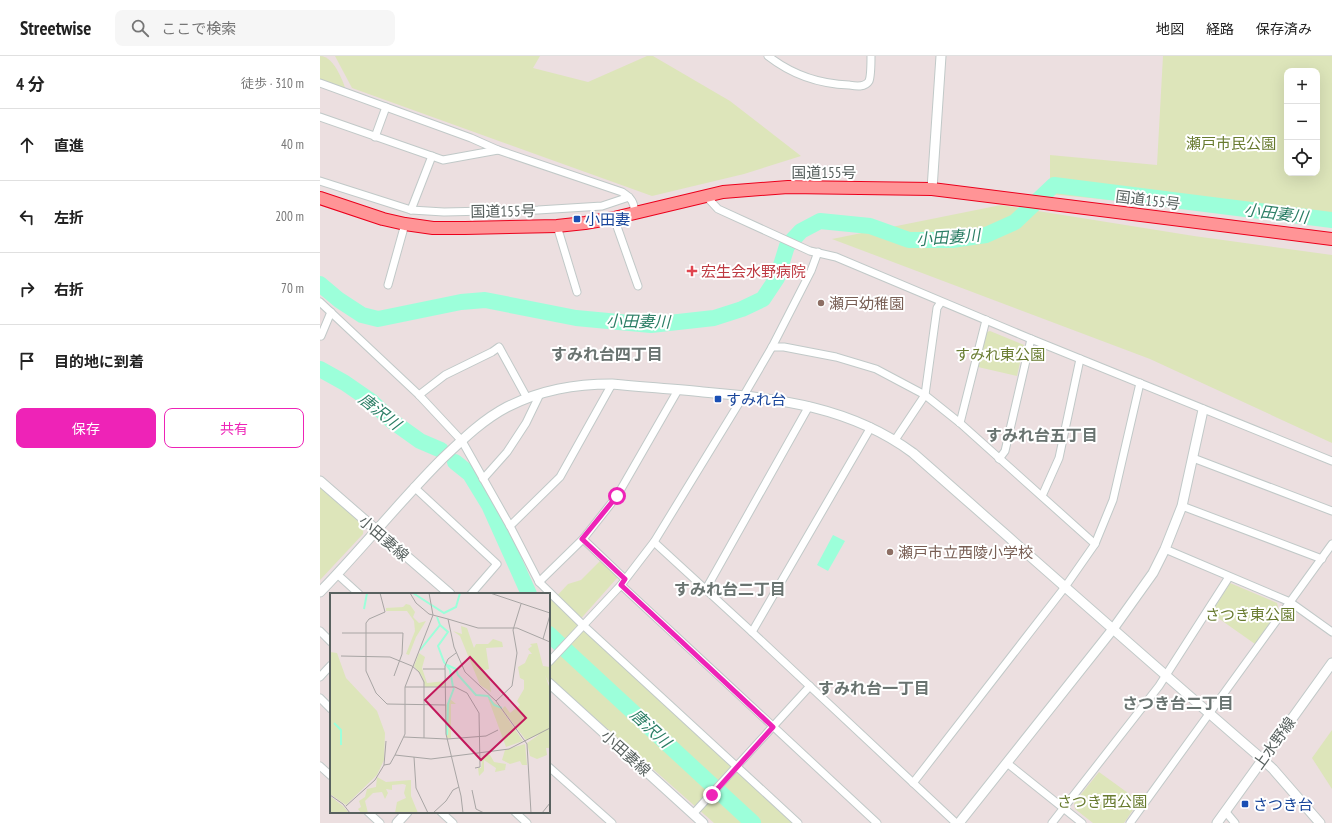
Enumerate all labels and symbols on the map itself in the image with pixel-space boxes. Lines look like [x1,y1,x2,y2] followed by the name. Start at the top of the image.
[1186,134,1276,153] park label: 瀬戸市民公園
[791,163,857,182] street label: 国道155号
[1114,187,1182,213] street label: 国道155号
[1243,199,1311,227] water label: 小田妻川
[470,201,536,221] street label: 国道155号
[585,210,630,229] place label: 小田妻
[572,214,582,224] marker: 小田妻
[915,225,983,249] water label: 小田妻川
[701,262,806,281] place label: 宏生会水野病院
[686,265,698,277] marker: 宏生会水野病院
[829,294,904,313] place label: 瀬戸幼稚園
[816,298,826,308] marker: 瀬戸幼稚園
[606,310,672,332] water label: 小田妻川
[551,344,663,364] district label: すみれ台四丁目
[955,345,1045,364] park label: すみれ東公園
[355,388,407,435] water label: 唐沢川
[726,390,786,409] place label: すみれ台
[713,394,723,404] marker: すみれ台
[986,425,1098,445] district label: すみれ台五丁目
[608,487,626,505] route start
[355,511,413,565] street label: 小田妻線
[898,543,1033,562] place label: 瀬戸市立西陵小学校
[885,547,895,557] marker: 瀬戸市立西陵小学校
[674,579,786,599] district label: すみれ台二丁目
[330,593,550,813] inset map
[1205,605,1295,624] park label: さつき東公園
[818,678,930,698] district label: すみれ台一丁目
[1122,693,1234,713] district label: さつき台二丁目
[627,704,677,753] water label: 唐沢川
[1249,713,1299,773] street label: 上水野線
[597,726,655,780] street label: 小田妻線
[703,786,721,804] route end
[1057,792,1147,811] park label: さつき西公園
[1253,795,1313,814] place label: さつき台
[1240,799,1250,809] marker: さつき台

